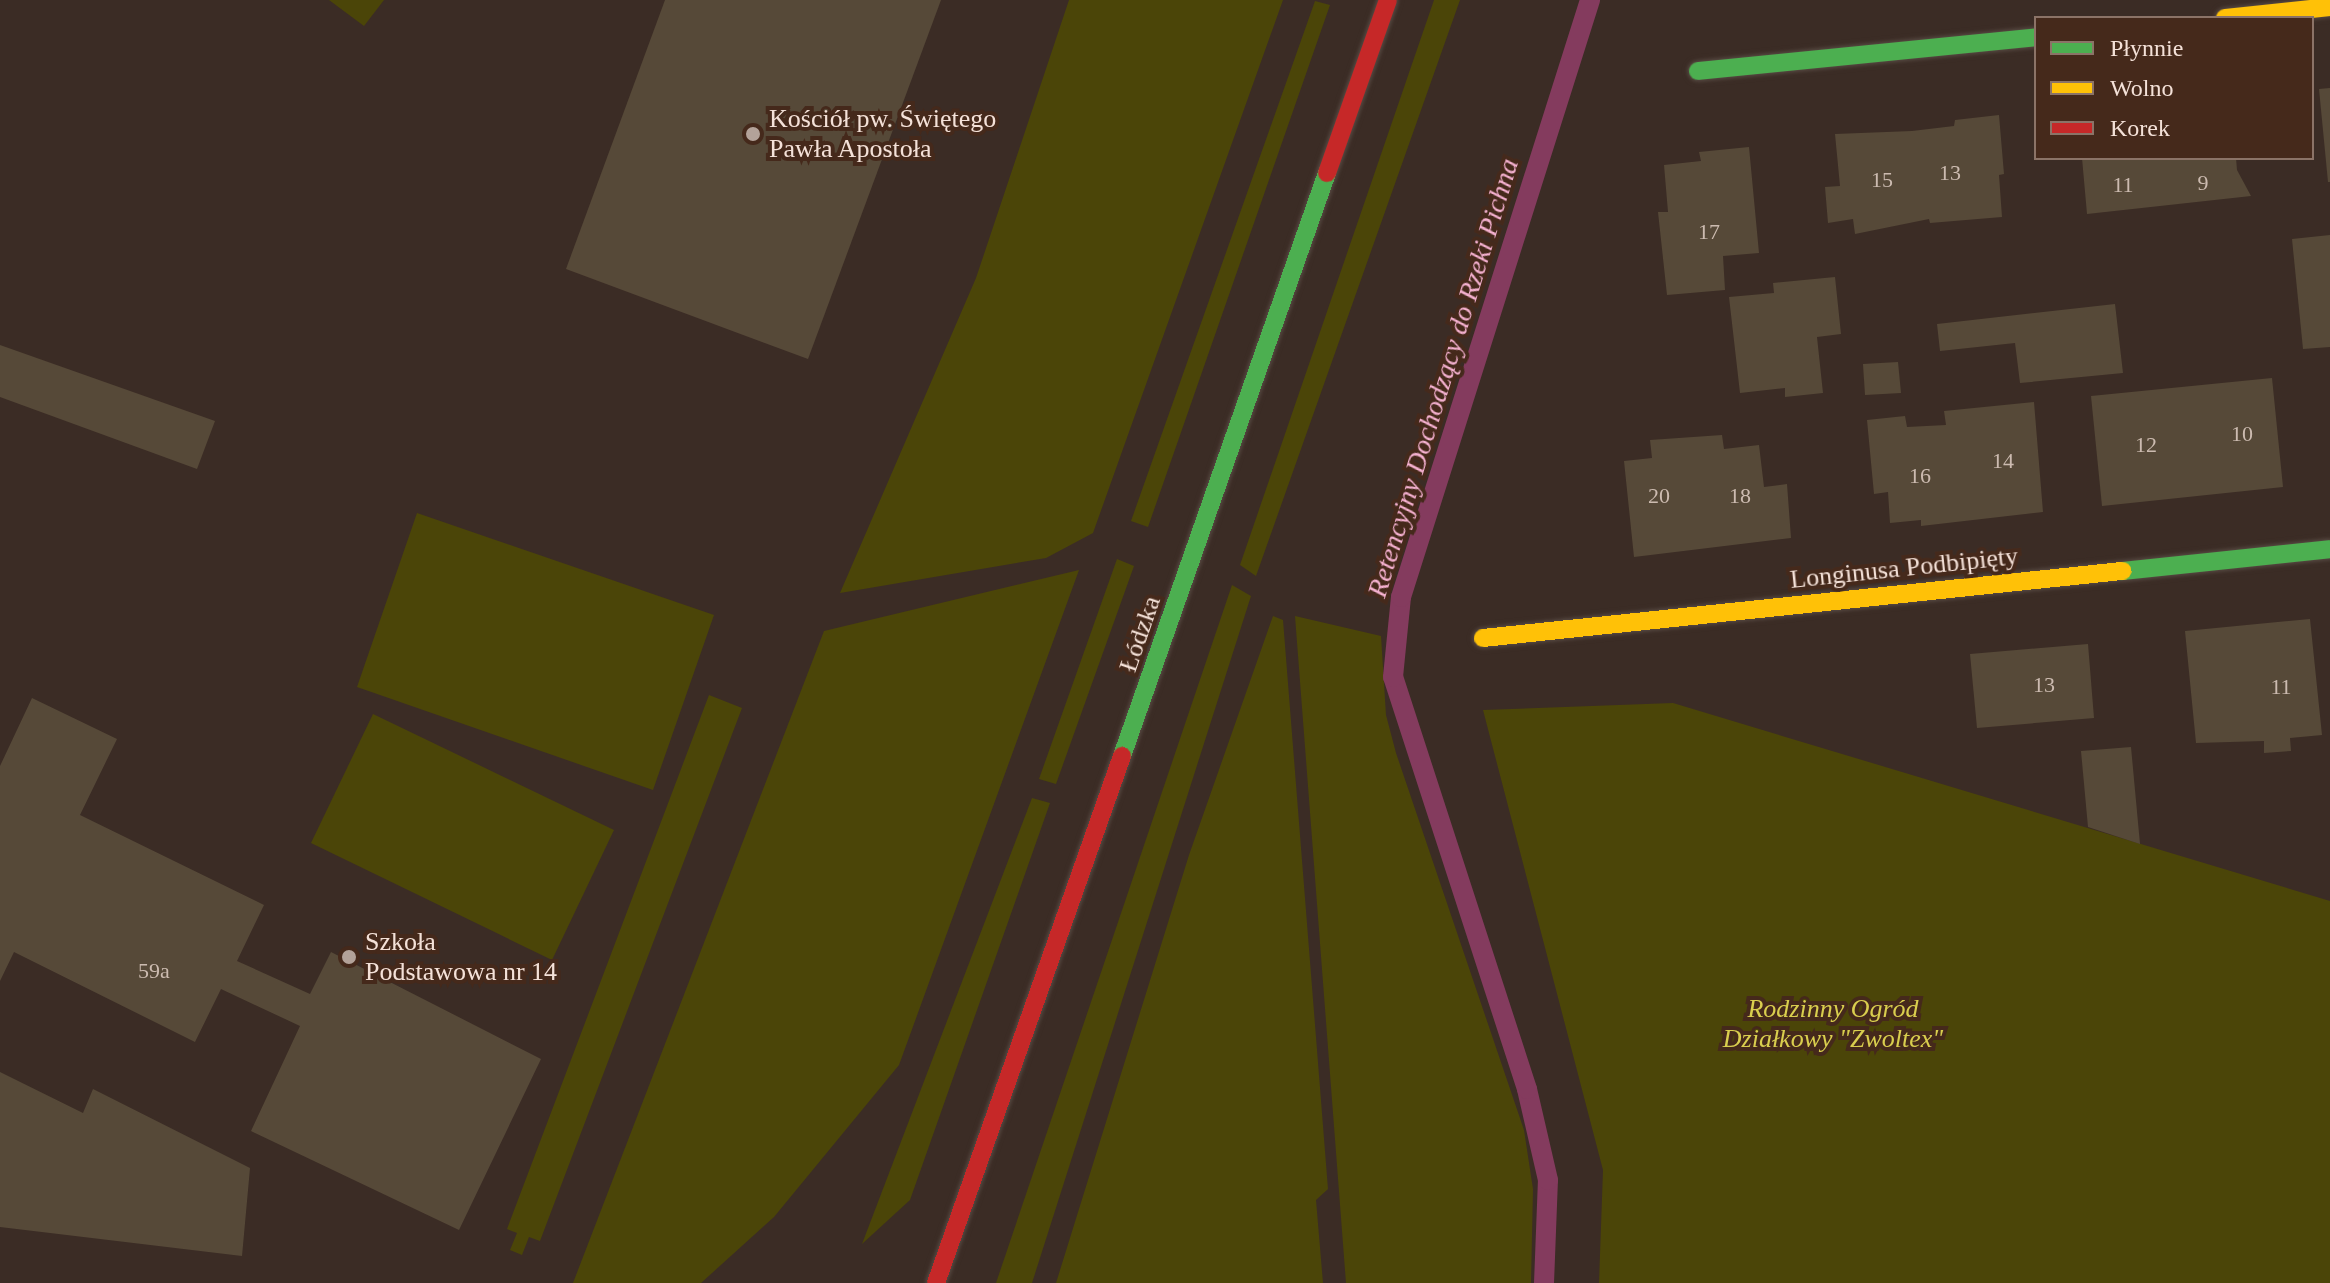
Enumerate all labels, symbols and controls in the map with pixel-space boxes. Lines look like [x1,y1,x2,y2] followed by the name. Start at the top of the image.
[2034,16,2314,160] legend
[2110,35,2183,61] text: Płynnie
[2110,75,2173,101] text: Wolno
[769,103,996,164] place label: Kościół pw. Świętego Pawła Apostoła
[2110,115,2170,141] text: Korek
[744,125,762,143] marker: Kościół pw. Świętego Pawła Apostoła
[1360,155,1526,601] water label: Retencyjny Dochodzący do Rzeki Pichna
[1939,160,1961,186] house number: 13
[1871,167,1893,193] house number: 15
[2198,170,2208,196] house number: 9
[2112,172,2134,198] house number: 11
[1698,219,1720,245] house number: 17
[2231,421,2253,447] house number: 10
[2135,432,2157,458] house number: 12
[1992,448,2014,474] house number: 14
[1909,463,1931,489] house number: 16
[1648,483,1670,509] house number: 20
[1729,483,1751,509] house number: 18
[1789,541,2019,595] street label: Longinusa Podbipięty
[1113,592,1167,676] street label: Łódzka
[2033,672,2055,698] house number: 13
[2270,674,2292,700] house number: 11
[365,926,557,988] place label: Szkoła Podstawowa nr 14
[340,948,358,966] marker: Szkoła Podstawowa nr 14
[138,958,170,984] house number: 59a
[1723,993,1943,1054] park label: Rodzinny Ogród Działkowy "Zwoltex"

